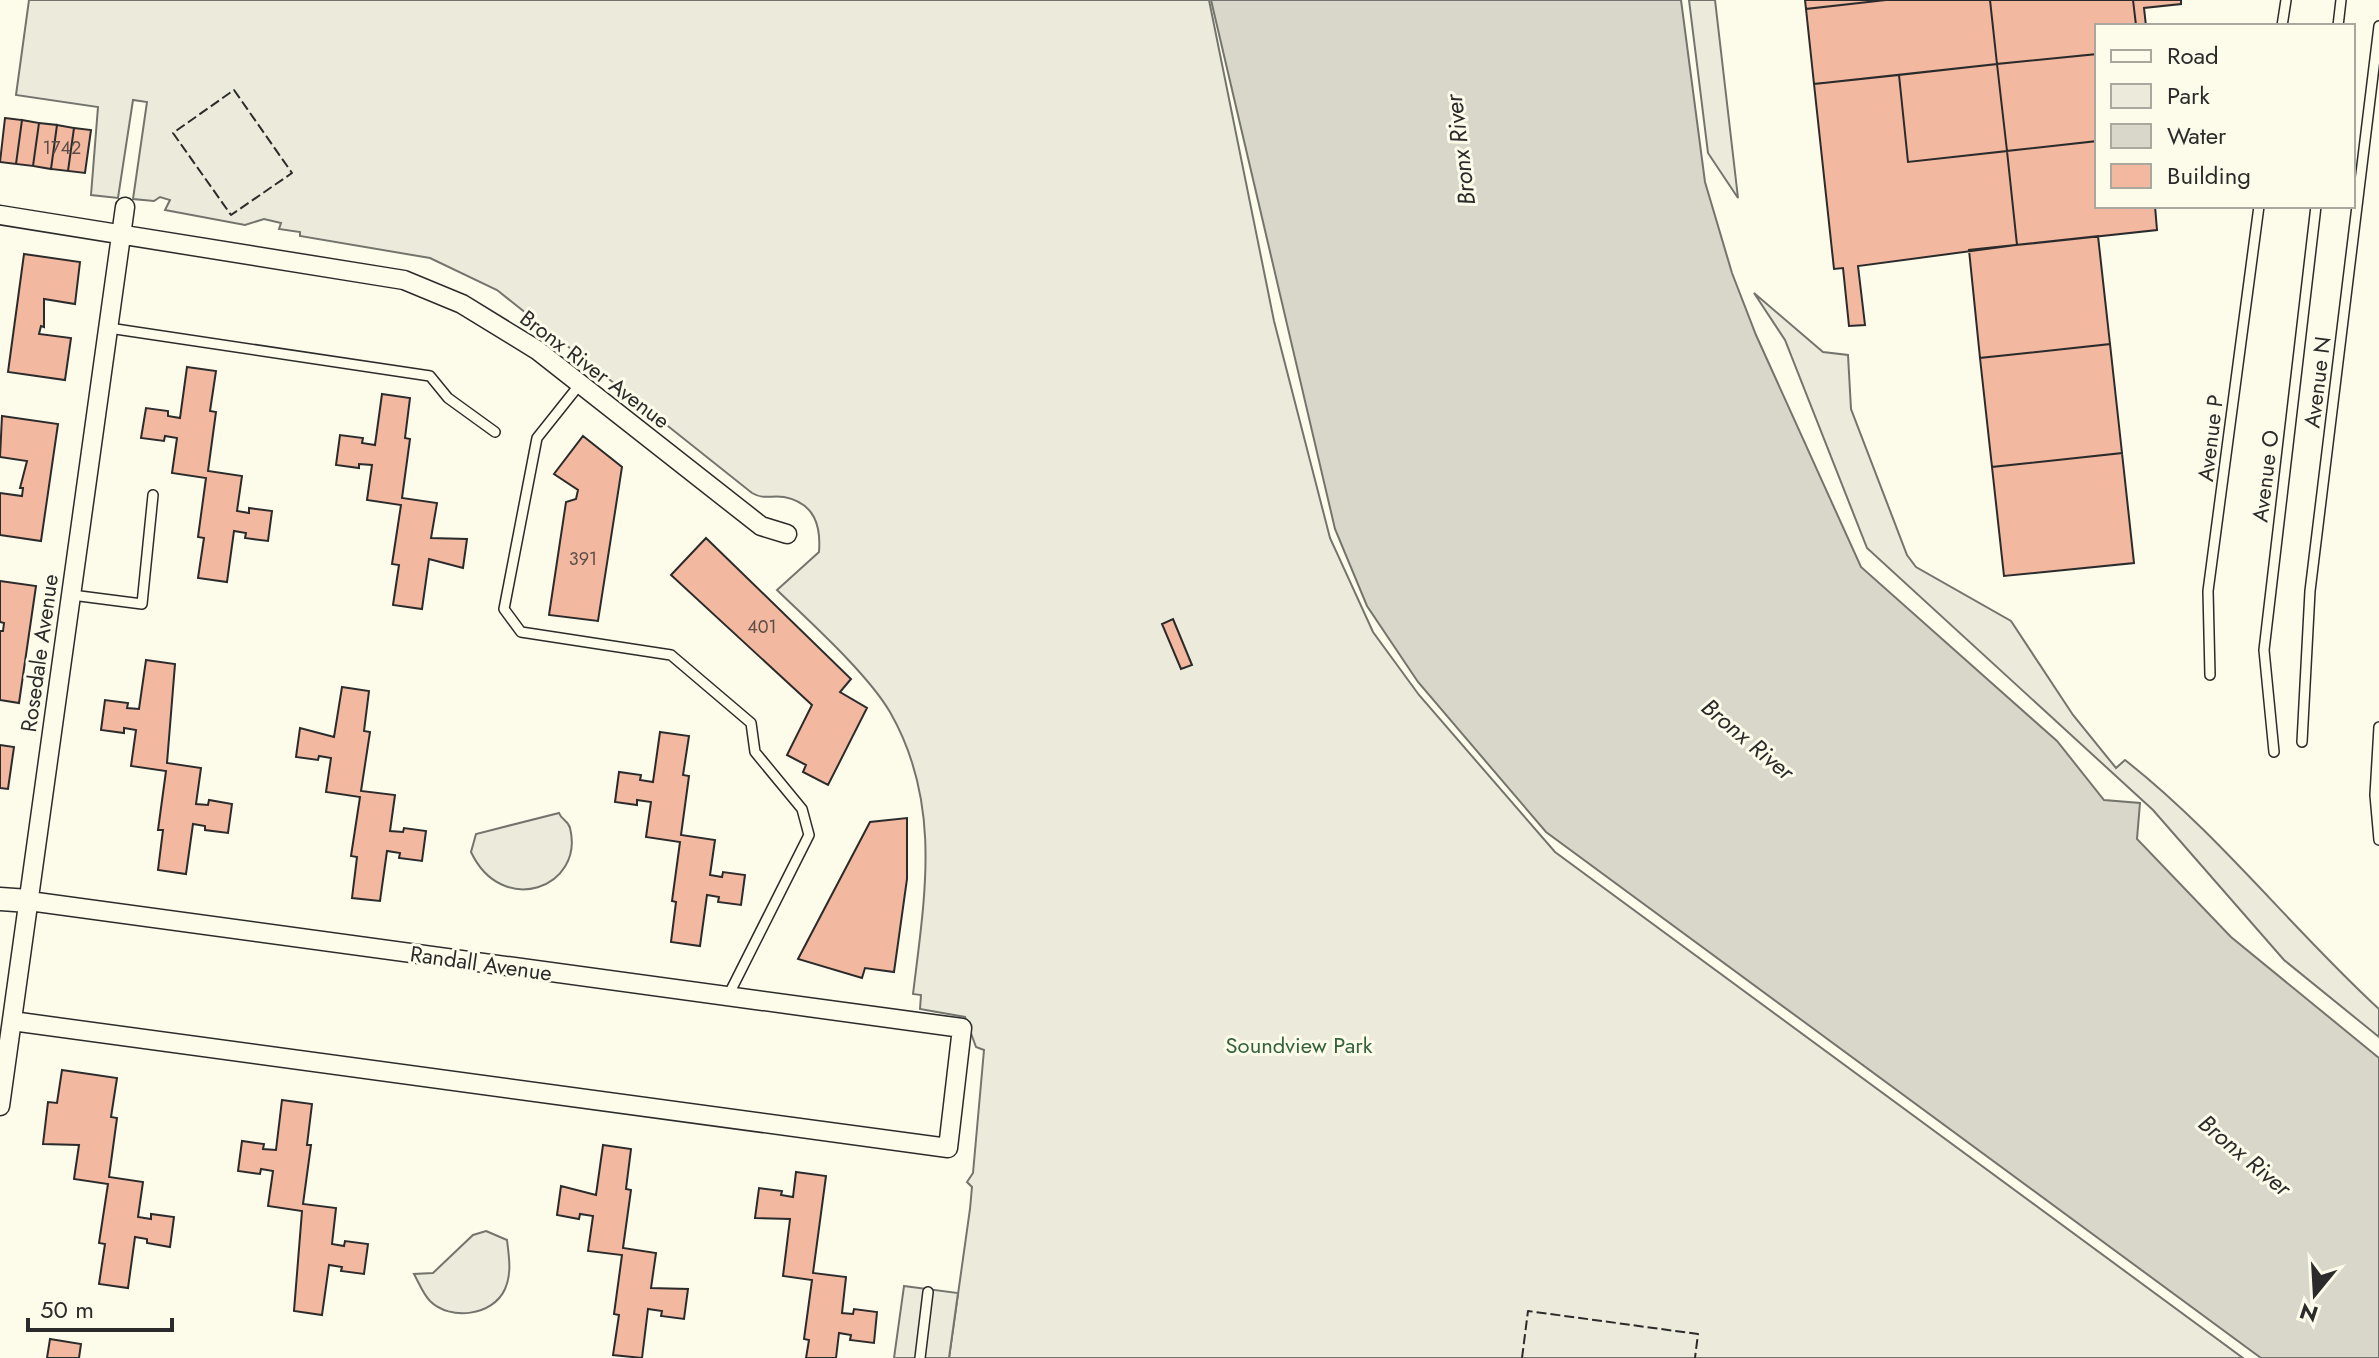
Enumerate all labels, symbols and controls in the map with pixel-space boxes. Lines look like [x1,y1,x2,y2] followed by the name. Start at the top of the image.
[2095,24,2355,208] legend
[2167,38,2219,73] text: Road
[2167,78,2210,113] text: Park
[1436,91,1484,207] water label: Bronx River
[2167,118,2227,153] text: Water
[43,135,81,161] house number: 1742
[2167,158,2251,193] text: Building
[513,302,677,436] street label: Bronx River Avenue
[2296,334,2338,430] street label: Avenue N
[2189,393,2231,483] street label: Avenue P
[2243,428,2287,524] street label: Avenue O
[569,546,597,572] house number: 391
[12,572,66,734] street label: Rosedale Avenue
[747,614,777,640] house number: 401
[1694,690,1804,790] water label: Bronx River
[408,937,554,989] street label: Randall Avenue
[1226,1029,1373,1061] park label: Soundview Park
[2191,1106,2301,1206] water label: Bronx River
[2275,1254,2355,1334] north arrow
[28,1282,172,1332] scale bar
[40,1292,94,1327] text: 50 m
[2296,1295,2322,1331] text: N

